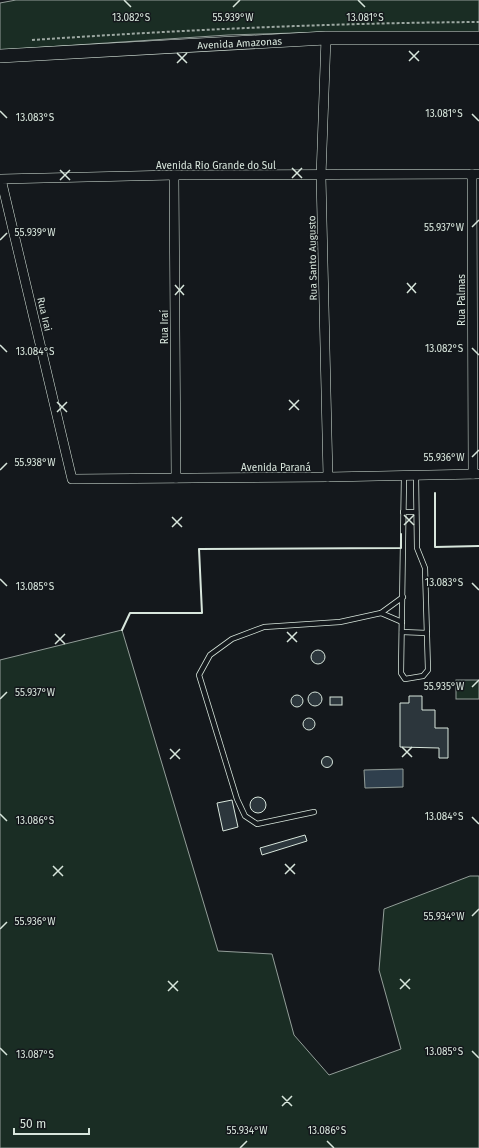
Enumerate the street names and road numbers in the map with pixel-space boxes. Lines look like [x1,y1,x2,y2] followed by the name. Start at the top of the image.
[197,35,283,52] street label: Avenida Amazonas
[156,160,276,172] street label: Avenida Rio Grande do Sul
[306,215,320,301] street label: Rua Santo Augusto
[456,274,468,326] street label: Rua Palmas
[34,296,54,333] street label: Rua Irai
[158,309,171,344] street label: Rua Iraí
[241,462,311,474] street label: Avenida Paraná

